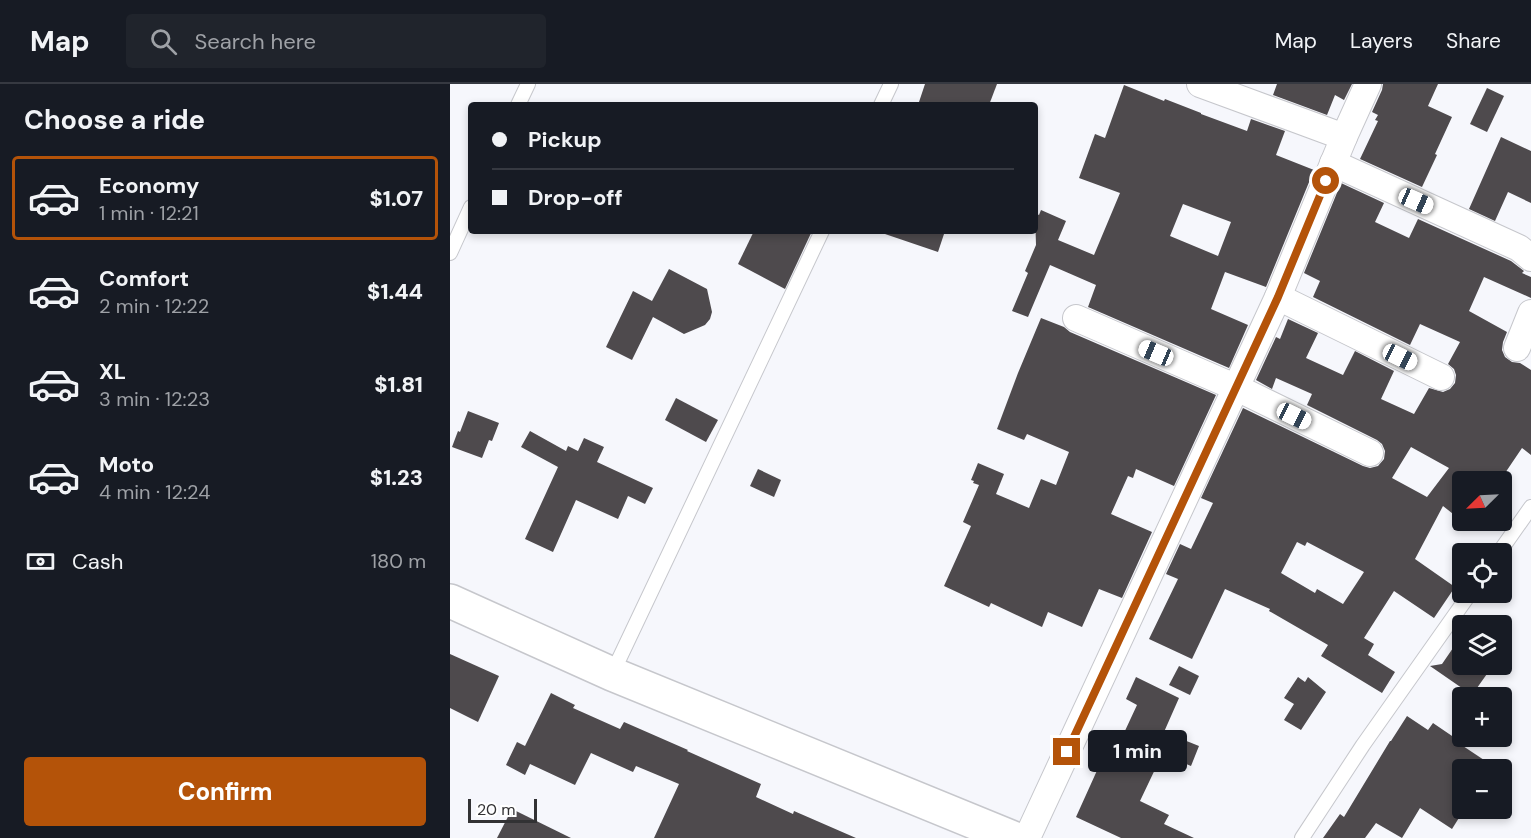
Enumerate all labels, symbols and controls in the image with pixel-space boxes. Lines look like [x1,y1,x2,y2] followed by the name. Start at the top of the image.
[126,14,546,68] search box
[30,23,90,60] text: Map
[147,25,180,58] icon: search
[195,27,316,56] text: Search here
[1275,27,1317,55] text: Map
[1350,27,1413,55] text: Layers
[1446,27,1501,55] text: Share
[24,102,205,137] text: Choose a ride
[528,125,602,154] text: Pickup
[1312,167,1339,194] route start
[27,171,81,225] icon: car
[99,171,199,200] text: Economy
[528,183,623,212] text: Drop-off
[370,184,423,213] text: $1.07
[1396,185,1436,217] car
[99,200,199,226] text: 1 min · 12:21
[27,264,81,318] icon: car
[99,264,189,293] text: Comfort
[367,277,423,306] text: $1.44
[99,293,209,319] text: 2 min · 12:22
[1136,338,1176,368] car
[1380,341,1420,373] car
[27,357,81,411] icon: car
[99,357,126,386] text: XL
[374,370,423,399] text: $1.81
[99,386,210,412] text: 3 min · 12:23
[1274,400,1314,432] car
[27,450,81,504] icon: car
[99,450,154,479] text: Moto
[370,463,423,492] text: $1.23
[1452,471,1512,531] north arrow
[1452,471,1512,819] map controls
[99,479,210,505] text: 4 min · 12:24
[1452,543,1512,603] button: locate
[24,545,57,578] icon: cash
[72,547,123,576] text: Cash
[371,548,426,574] text: 180 m
[1452,615,1512,675] button: layers
[1452,687,1512,747] button: +
[1088,731,1187,773] callout: 1 min
[1053,738,1080,765] route end
[1113,738,1162,764] text: 1 min
[24,757,426,826] button: Confirm
[1452,759,1512,819] button: −
[468,796,537,824] scale bar
[477,799,516,820] text: 20 m

